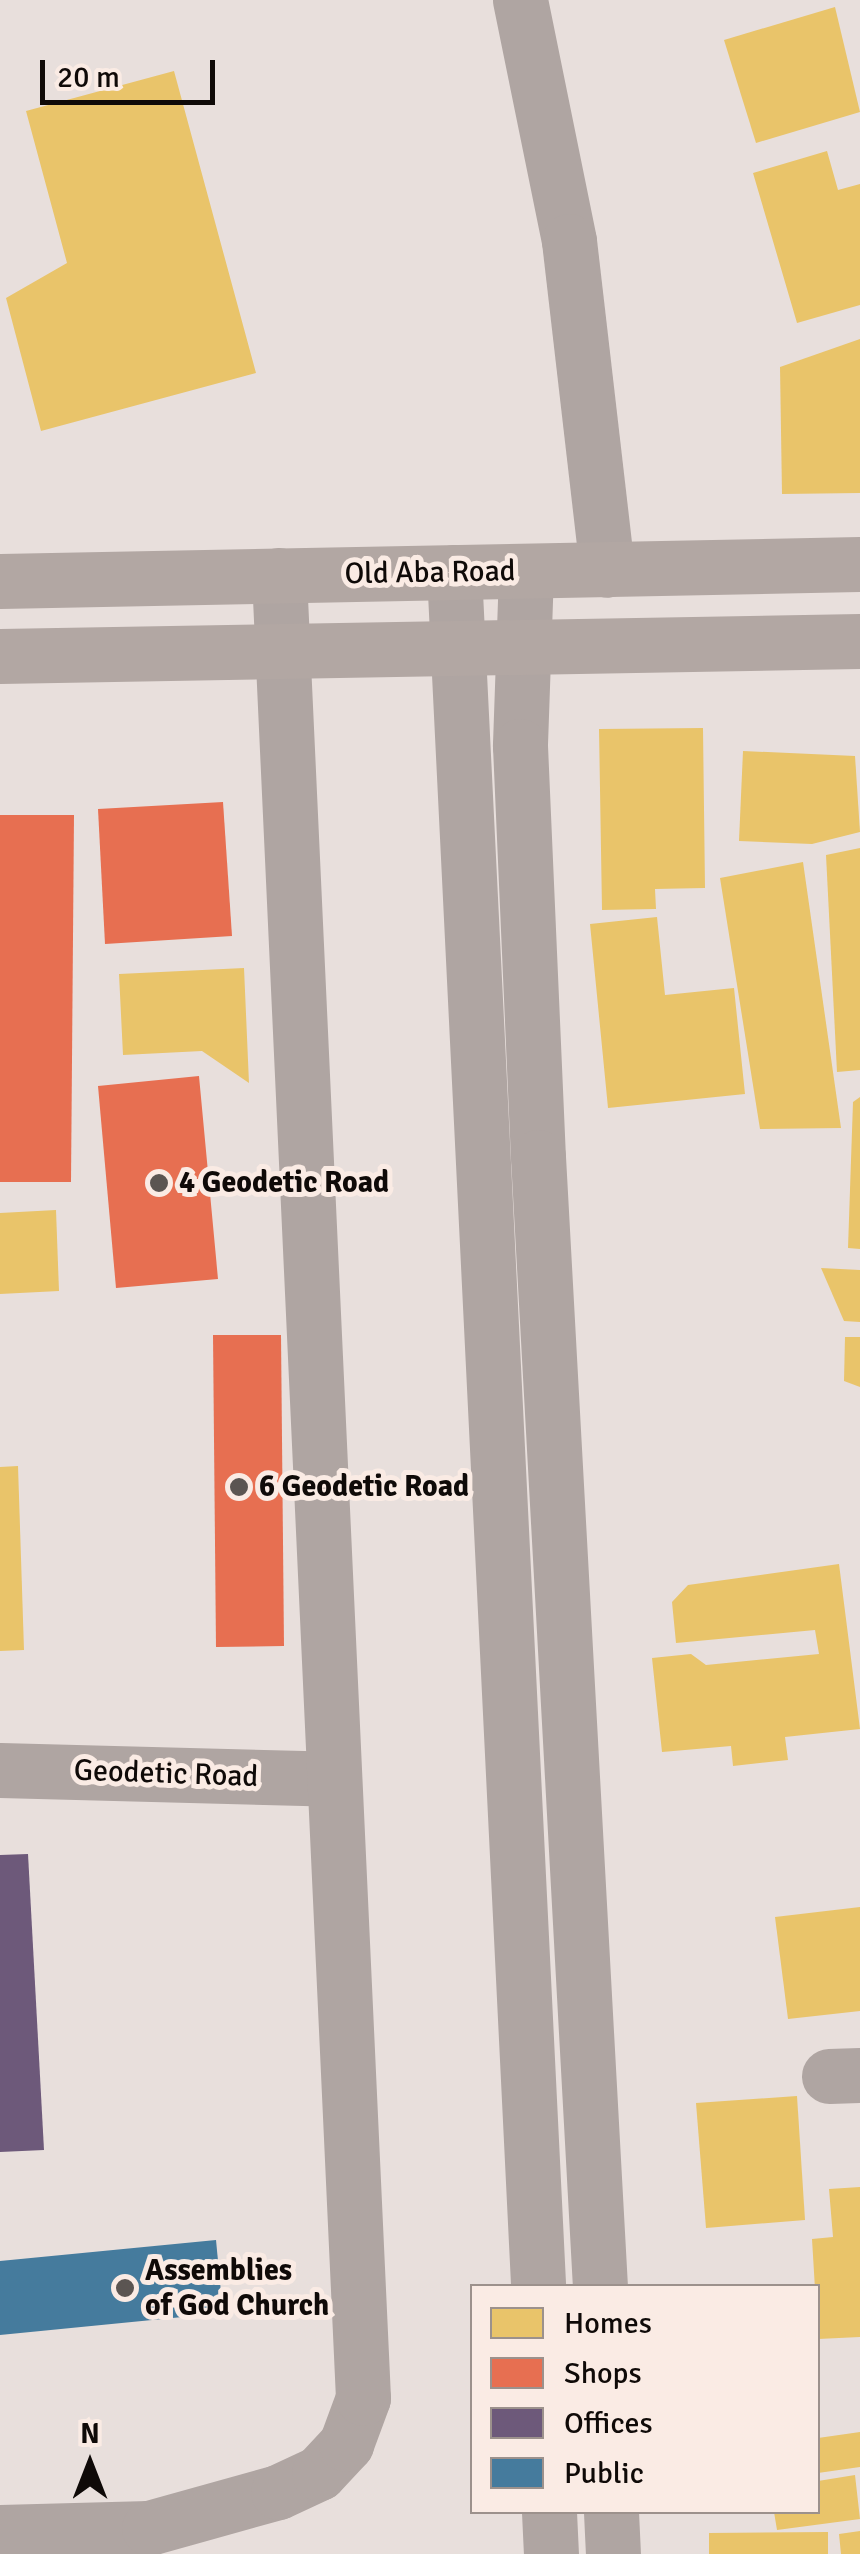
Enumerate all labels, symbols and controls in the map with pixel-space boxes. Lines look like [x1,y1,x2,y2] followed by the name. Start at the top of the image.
[45,40,220,102] scale bar
[57,59,120,96] text: 20 m
[344,554,516,592] street label: Old Aba Road
[179,1165,389,1201] place label: 4 Geodetic Road
[148,1172,170,1194] marker: 4 Geodetic Road
[259,1469,469,1505] place label: 6 Geodetic Road
[228,1476,250,1498] marker: 6 Geodetic Road
[73,1753,259,1795] street label: Geodetic Road
[145,2253,329,2324] place label: Assemblies of God Church
[114,2277,136,2299] marker: Assemblies of God Church
[470,2284,820,2514] legend
[564,2305,652,2342] text: Homes
[564,2355,642,2392] text: Shops
[564,2405,653,2442] text: Offices
[40,2414,140,2514] north arrow
[80,2417,100,2451] text: N
[564,2455,644,2492] text: Public

